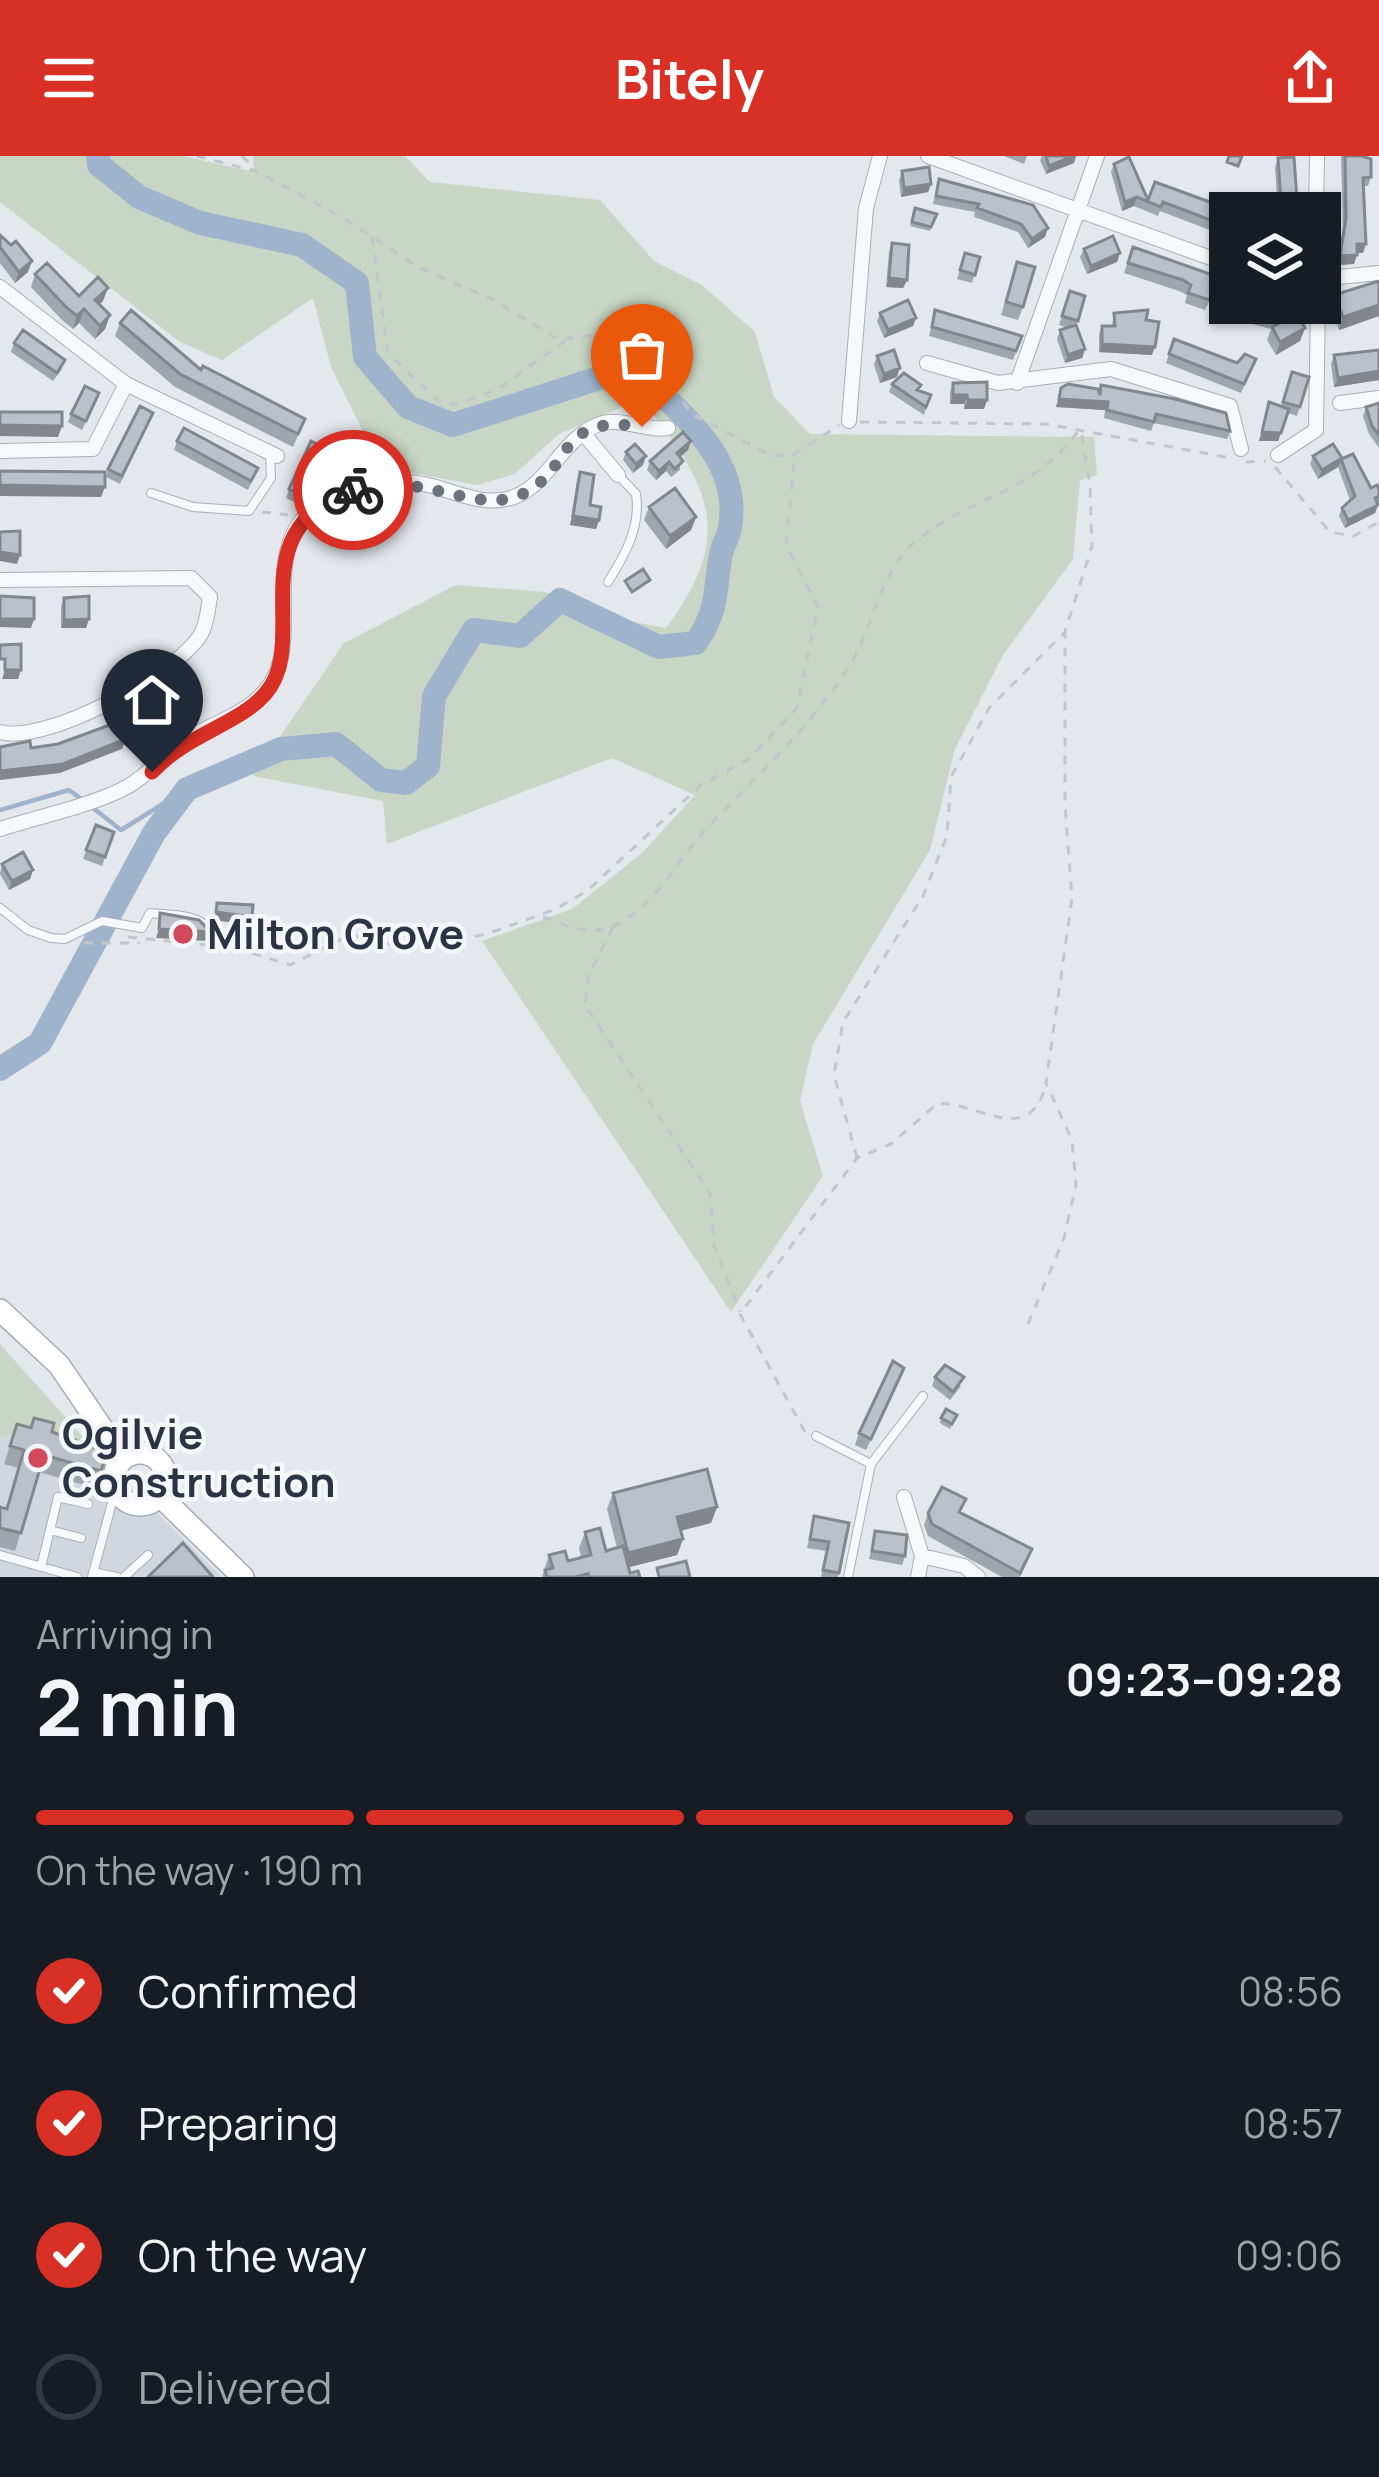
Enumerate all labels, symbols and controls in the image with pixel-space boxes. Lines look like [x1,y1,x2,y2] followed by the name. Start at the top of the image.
[615,41,764,115] text: Bitely
[36,45,102,111] icon: menu
[1277,45,1343,111] icon: share
[1209,192,1341,324] map controls
[1209,192,1341,324] button: layers
[591,304,693,427] pin
[609,322,675,388] icon: bag
[293,430,413,550] courier
[320,457,386,523] icon: bike
[101,649,203,772] pin
[119,667,185,733] icon: home
[207,904,464,962] place label: Milton Grove
[170,921,196,947] marker: Milton Grove
[62,1404,336,1510] place label: Ogilvie Construction
[25,1445,51,1471] marker: Ogilvie Construction
[36,1607,213,1661] text: Arriving in
[1065,1648,1343,1710] text: 09:23–09:28
[36,1653,239,1759] text: 2 min
[36,1843,363,1897] text: On the way · 190 m
[36,1958,102,2024] icon: check
[138,1960,358,2022] text: Confirmed
[1238,1964,1343,2018] text: 08:56
[36,2090,102,2156] icon: check
[138,2092,338,2154] text: Preparing
[1243,2096,1343,2150] text: 08:57
[36,2222,102,2288] icon: check
[138,2224,367,2286] text: On the way
[1235,2228,1343,2282] text: 09:06
[138,2356,333,2418] text: Delivered

